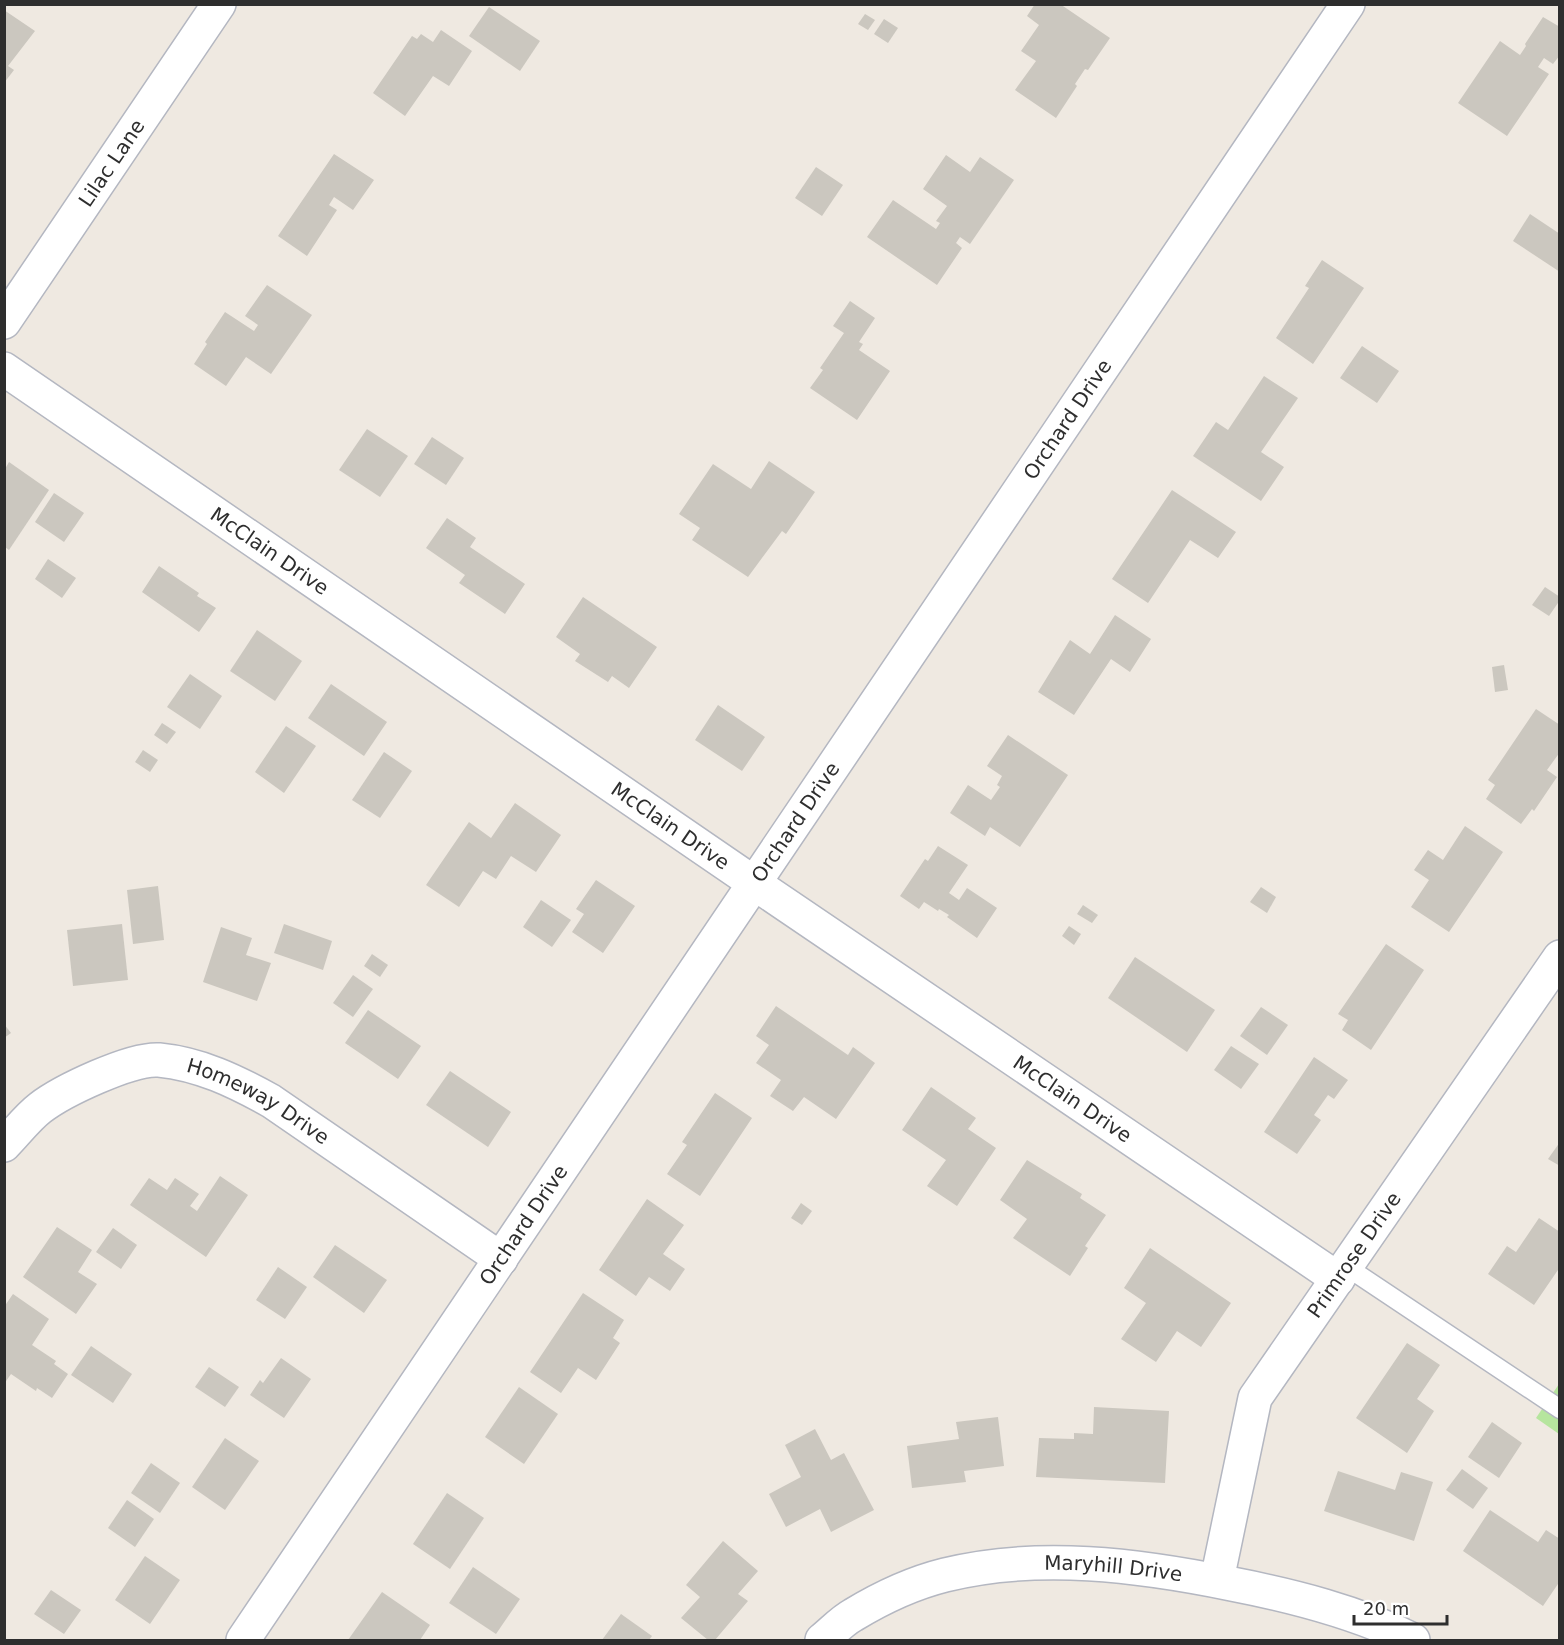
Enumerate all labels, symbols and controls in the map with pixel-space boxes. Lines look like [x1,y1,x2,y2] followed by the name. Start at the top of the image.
[74,115,150,211] street label: Lilac Lane
[1018,355,1117,484] street label: Orchard Drive
[206,502,333,600] street label: McClain Drive
[746,757,845,887] street label: Orchard Drive
[607,777,734,875] street label: McClain Drive
[1009,1050,1136,1148] street label: McClain Drive
[184,1053,334,1149] street label: Homeway Drive
[474,1160,572,1289] street label: Orchard Drive
[1302,1187,1406,1322] street label: Primrose Drive
[1044,1551,1184,1587] street label: Maryhill Drive
[1354,1588,1447,1626] scale bar
[1363,1598,1409,1619] text: 20 m

